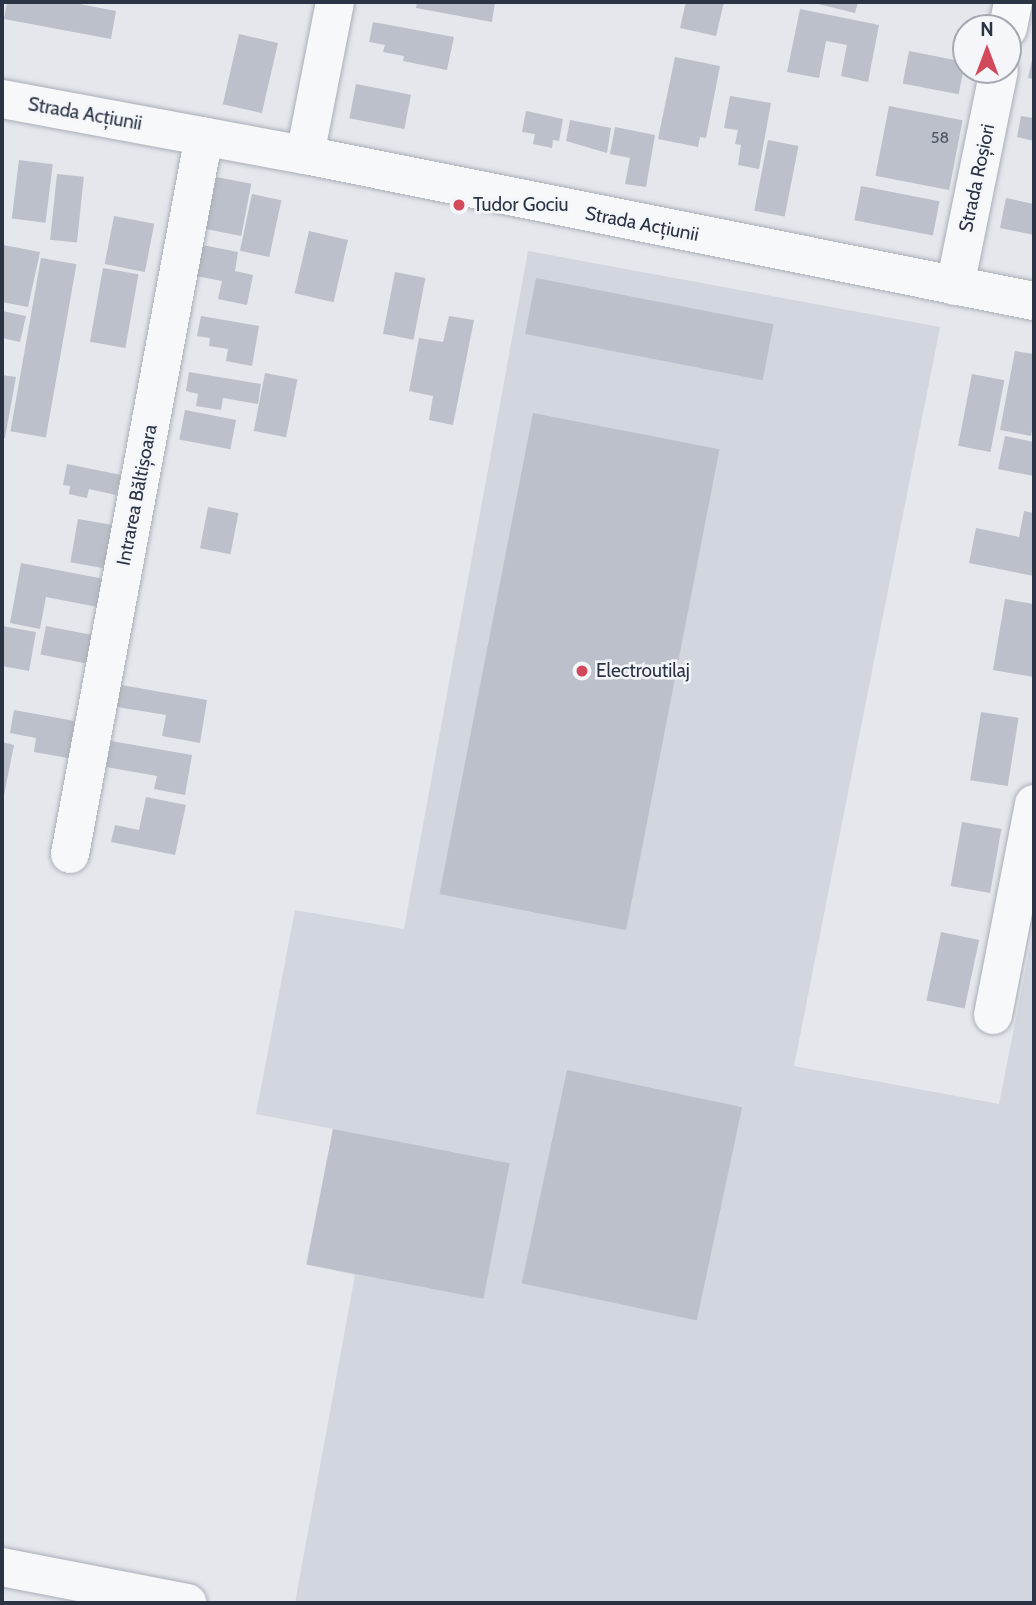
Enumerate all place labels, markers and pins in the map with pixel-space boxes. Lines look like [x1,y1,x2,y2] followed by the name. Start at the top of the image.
[473,194,568,216] place label: Tudor Gociu
[451,197,467,213] marker: Tudor Gociu
[596,660,690,682] place label: Electroutilaj
[574,663,590,679] marker: Electroutilaj

